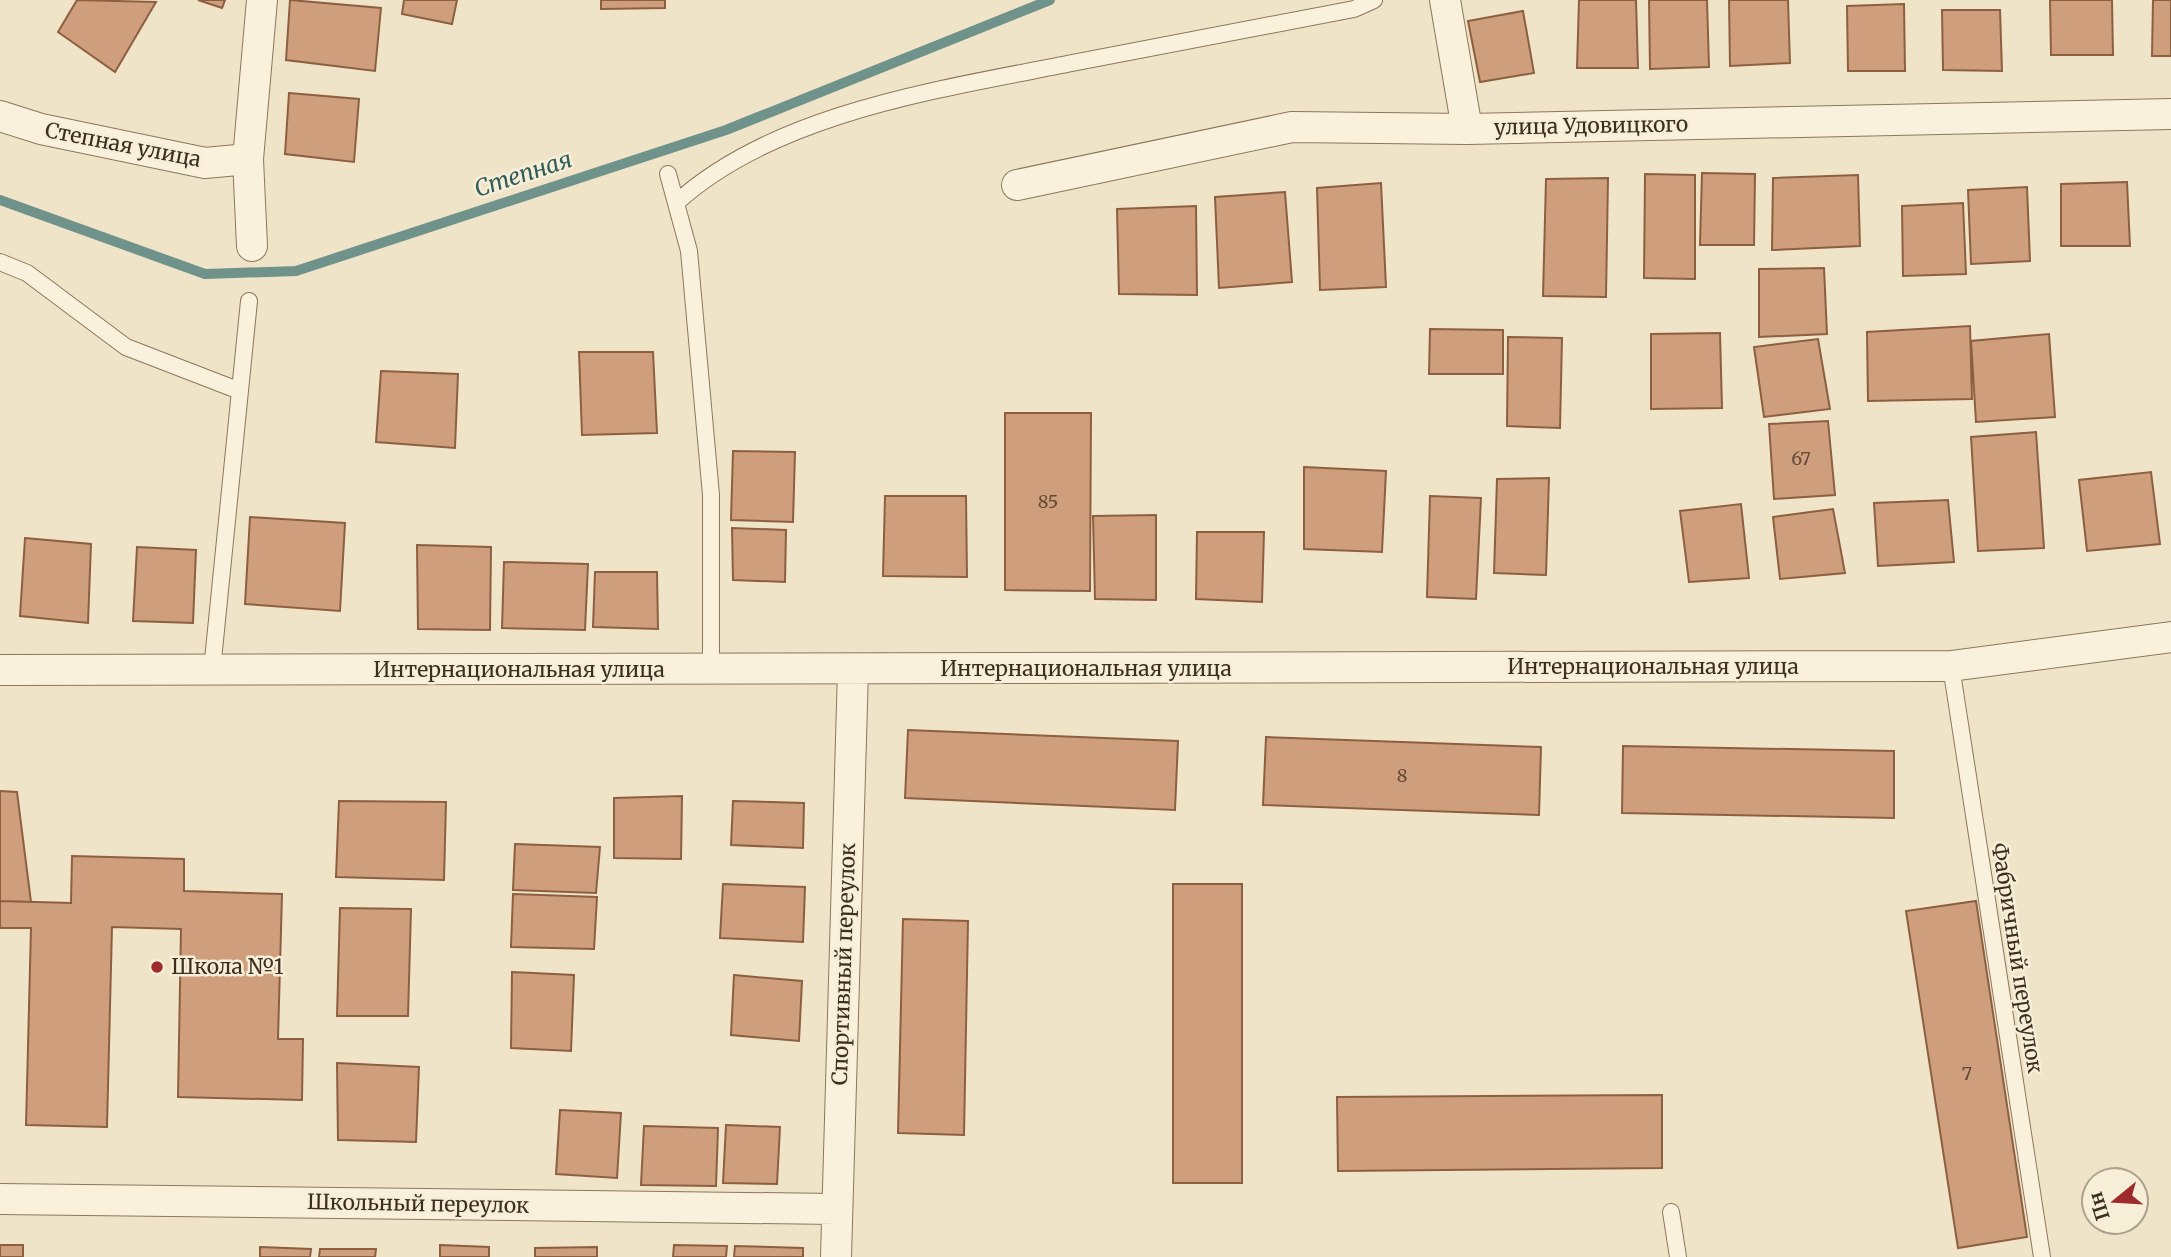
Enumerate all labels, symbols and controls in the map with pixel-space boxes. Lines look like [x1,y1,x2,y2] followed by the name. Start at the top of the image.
[1494,110,1688,141] street label: улица Удовицкого
[43,116,203,173] street label: Степная улица
[470,144,575,203] water label: Степная
[1791,447,1811,470] house number: 67
[1038,490,1058,513] house number: 85
[1507,653,1799,680] street label: Интернациональная улица
[940,655,1232,682] street label: Интернациональная улица
[373,656,665,683] street label: Интернациональная улица
[1397,764,1407,787] house number: 8
[1986,841,2049,1075] street label: Фабричный переулок
[826,842,861,1086] street label: Спортивный переулок
[171,953,284,980] place label: Школа №1
[149,959,165,975] marker: Школа №1
[1962,1062,1972,1085] house number: 7
[2080,1166,2150,1236] north arrow
[307,1188,529,1219] street label: Школьный переулок
[2083,1189,2115,1224] text: Пн

